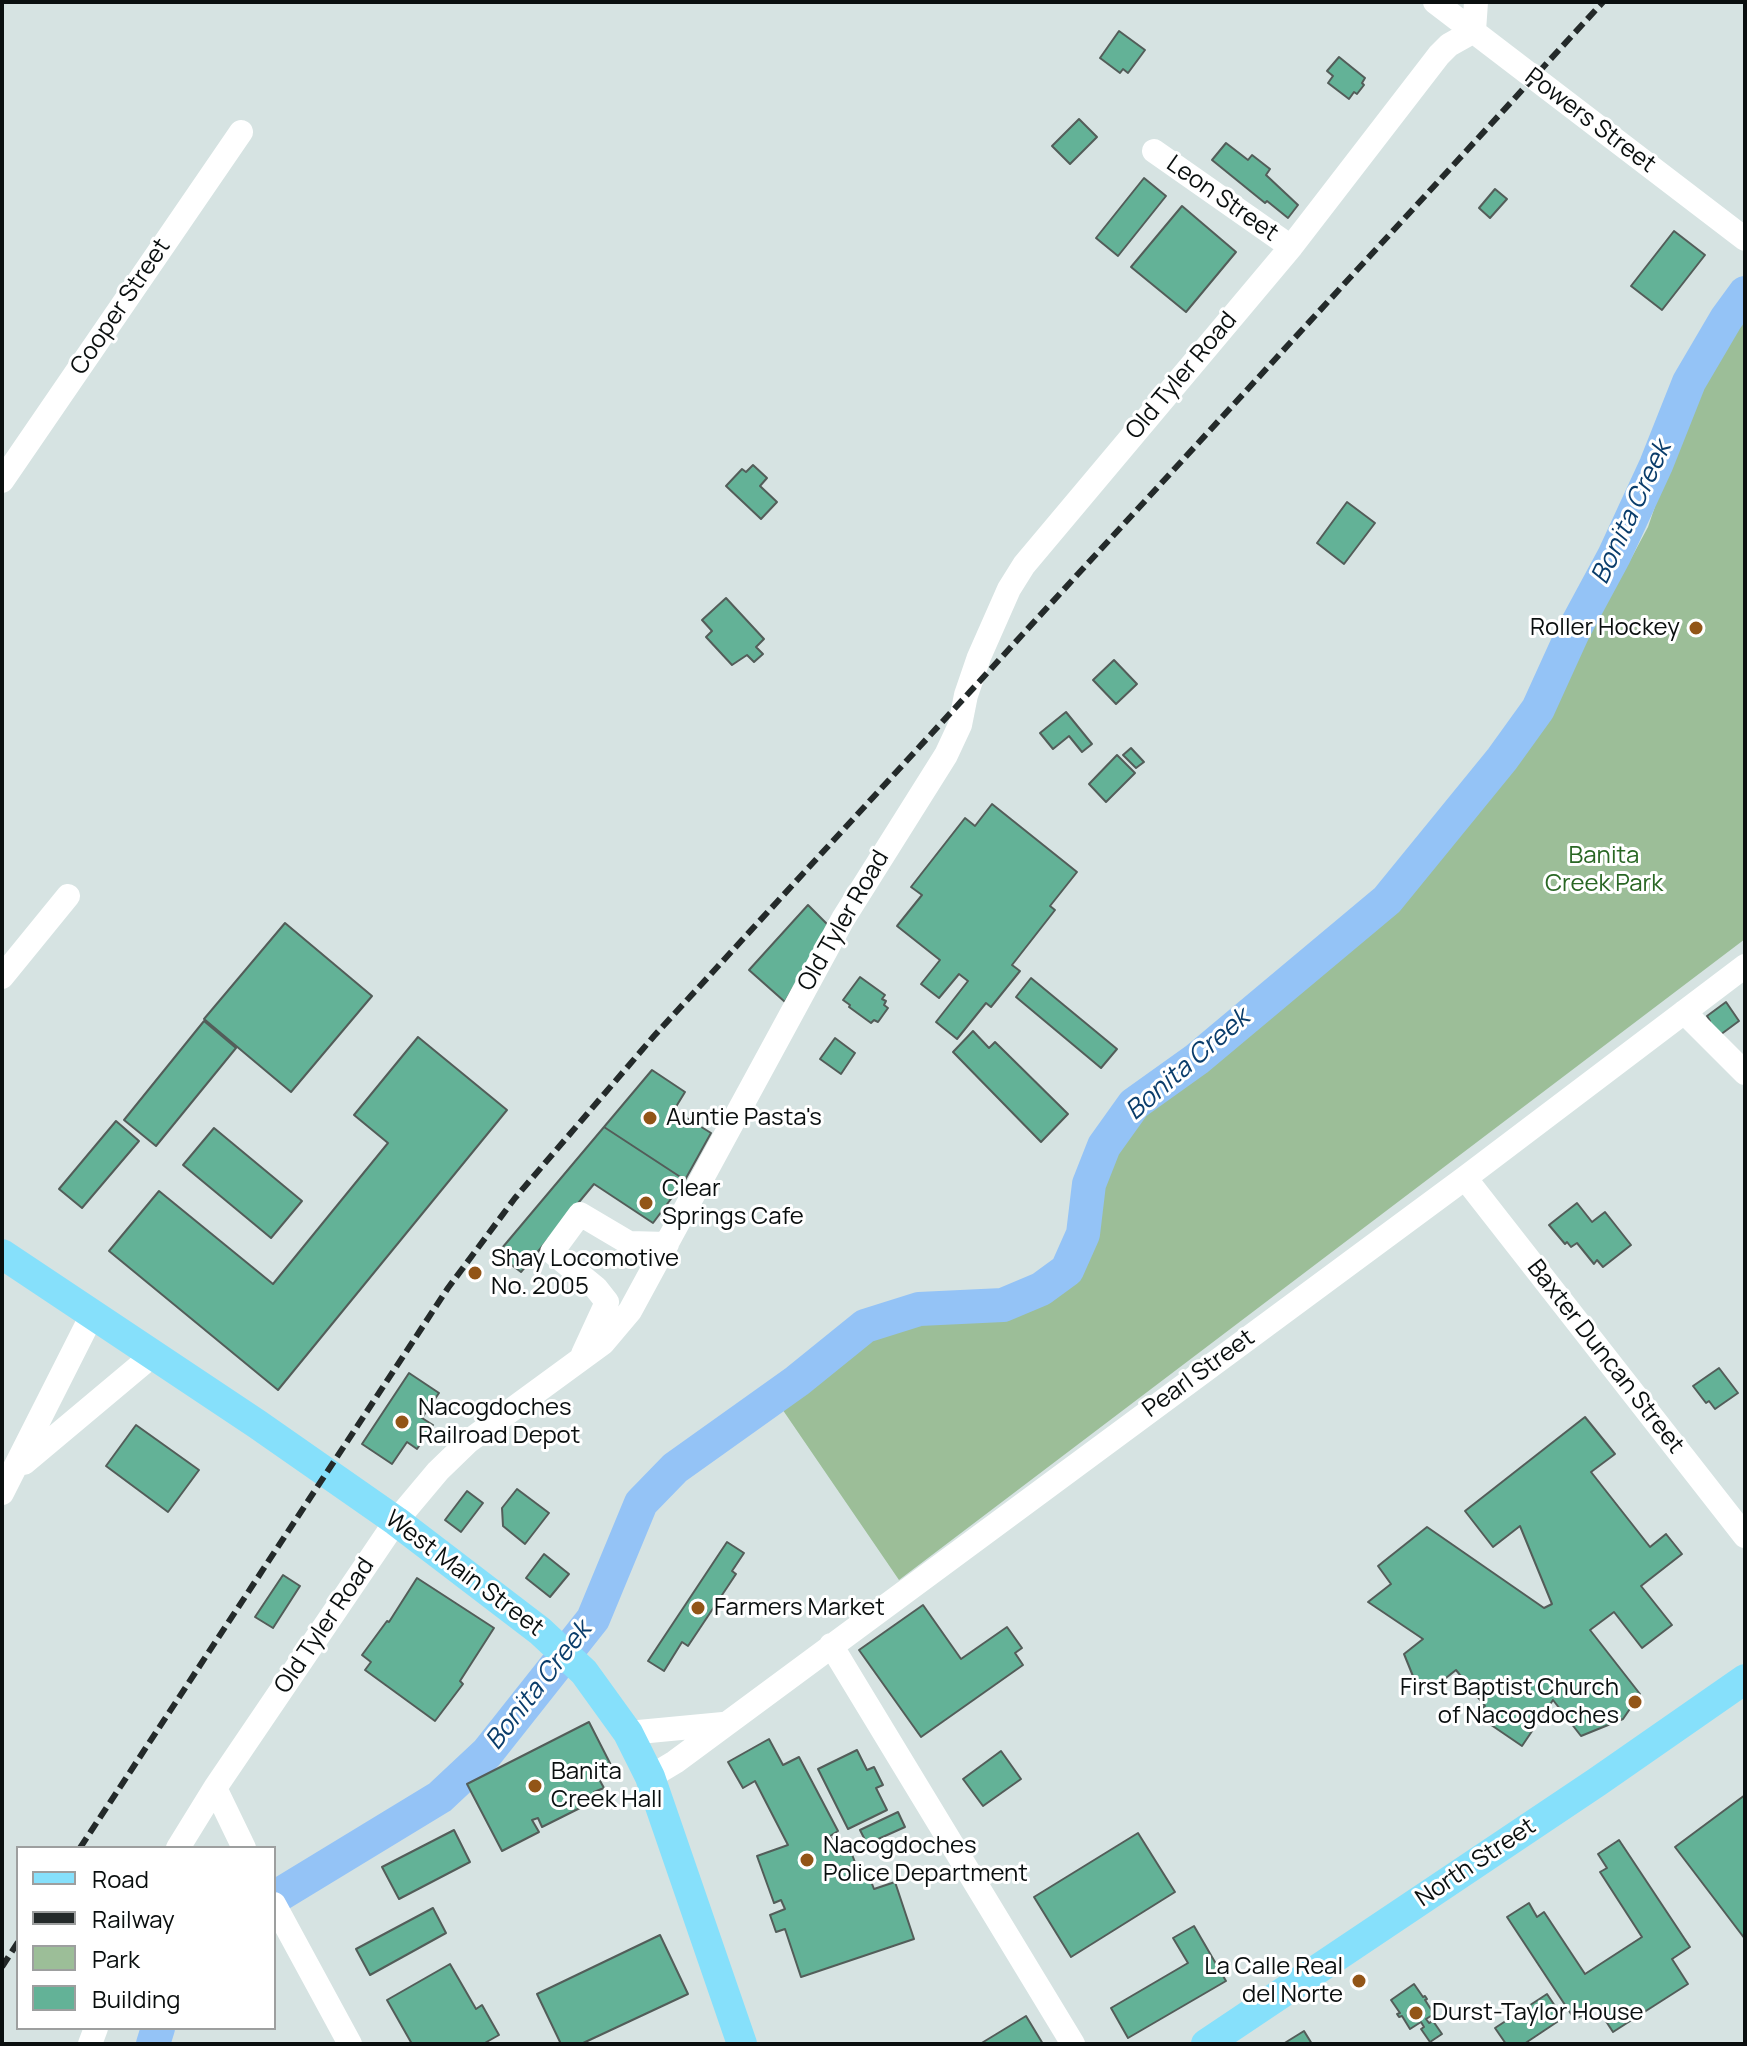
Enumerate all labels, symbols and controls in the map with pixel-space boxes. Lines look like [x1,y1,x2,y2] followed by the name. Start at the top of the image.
[1519,63,1661,179] street label: Powers Street
[1160,150,1284,248] street label: Leon Street
[65,234,177,380] street label: Cooper Street
[1120,307,1244,445] street label: Old Tyler Road
[1585,437,1679,589] water label: Bonita Creek
[1530,614,1680,642] place label: Roller Hockey
[1687,619,1705,637] marker: Roller Hockey
[1545,842,1663,898] park label: Banita Creek Park
[792,846,896,996] street label: Old Tyler Road
[1120,1003,1256,1127] water label: Bonita Creek
[666,1104,822,1132] place label: Auntie Pasta's
[641,1109,659,1127] marker: Auntie Pasta's
[662,1175,804,1231] place label: Clear Springs Cafe
[637,1194,655,1212] marker: Clear Springs Cafe
[491,1245,679,1301] place label: Shay Locomotive No. 2005
[1520,1254,1690,1460] street label: Baxter Duncan Street
[466,1264,484,1282] marker: Shay Locomotive No. 2005
[1138,1324,1260,1424] street label: Pearl Street
[418,1394,580,1450] place label: Nacogdoches Railroad Depot
[393,1413,411,1431] marker: Nacogdoches Railroad Depot
[379,1505,549,1643] street label: West Main Street
[269,1553,381,1699] street label: Old Tyler Road
[714,1594,885,1622] place label: Farmers Market
[689,1599,707,1617] marker: Farmers Market
[479,1616,599,1756] water label: Bonita Creek
[1400,1674,1619,1730] place label: First Baptist Church of Nacogdoches
[1626,1693,1644,1711] marker: First Baptist Church of Nacogdoches
[551,1758,662,1814] place label: Banita Creek Hall
[526,1777,544,1795] marker: Banita Creek Hall
[1411,1812,1541,1914] street label: North Street
[823,1832,1028,1888] place label: Nacogdoches Police Department
[16,1846,276,2030] legend
[798,1851,816,1869] marker: Nacogdoches Police Department
[92,1862,149,1895] text: Road
[92,1902,175,1935] text: Railway
[92,1942,140,1975] text: Park
[1204,1953,1343,2009] place label: La Calle Real del Norte
[1350,1972,1368,1990] marker: La Calle Real del Norte
[92,1982,180,2015] text: Building
[1432,1999,1644,2027] place label: Durst-Taylor House
[1407,2004,1425,2022] marker: Durst-Taylor House

